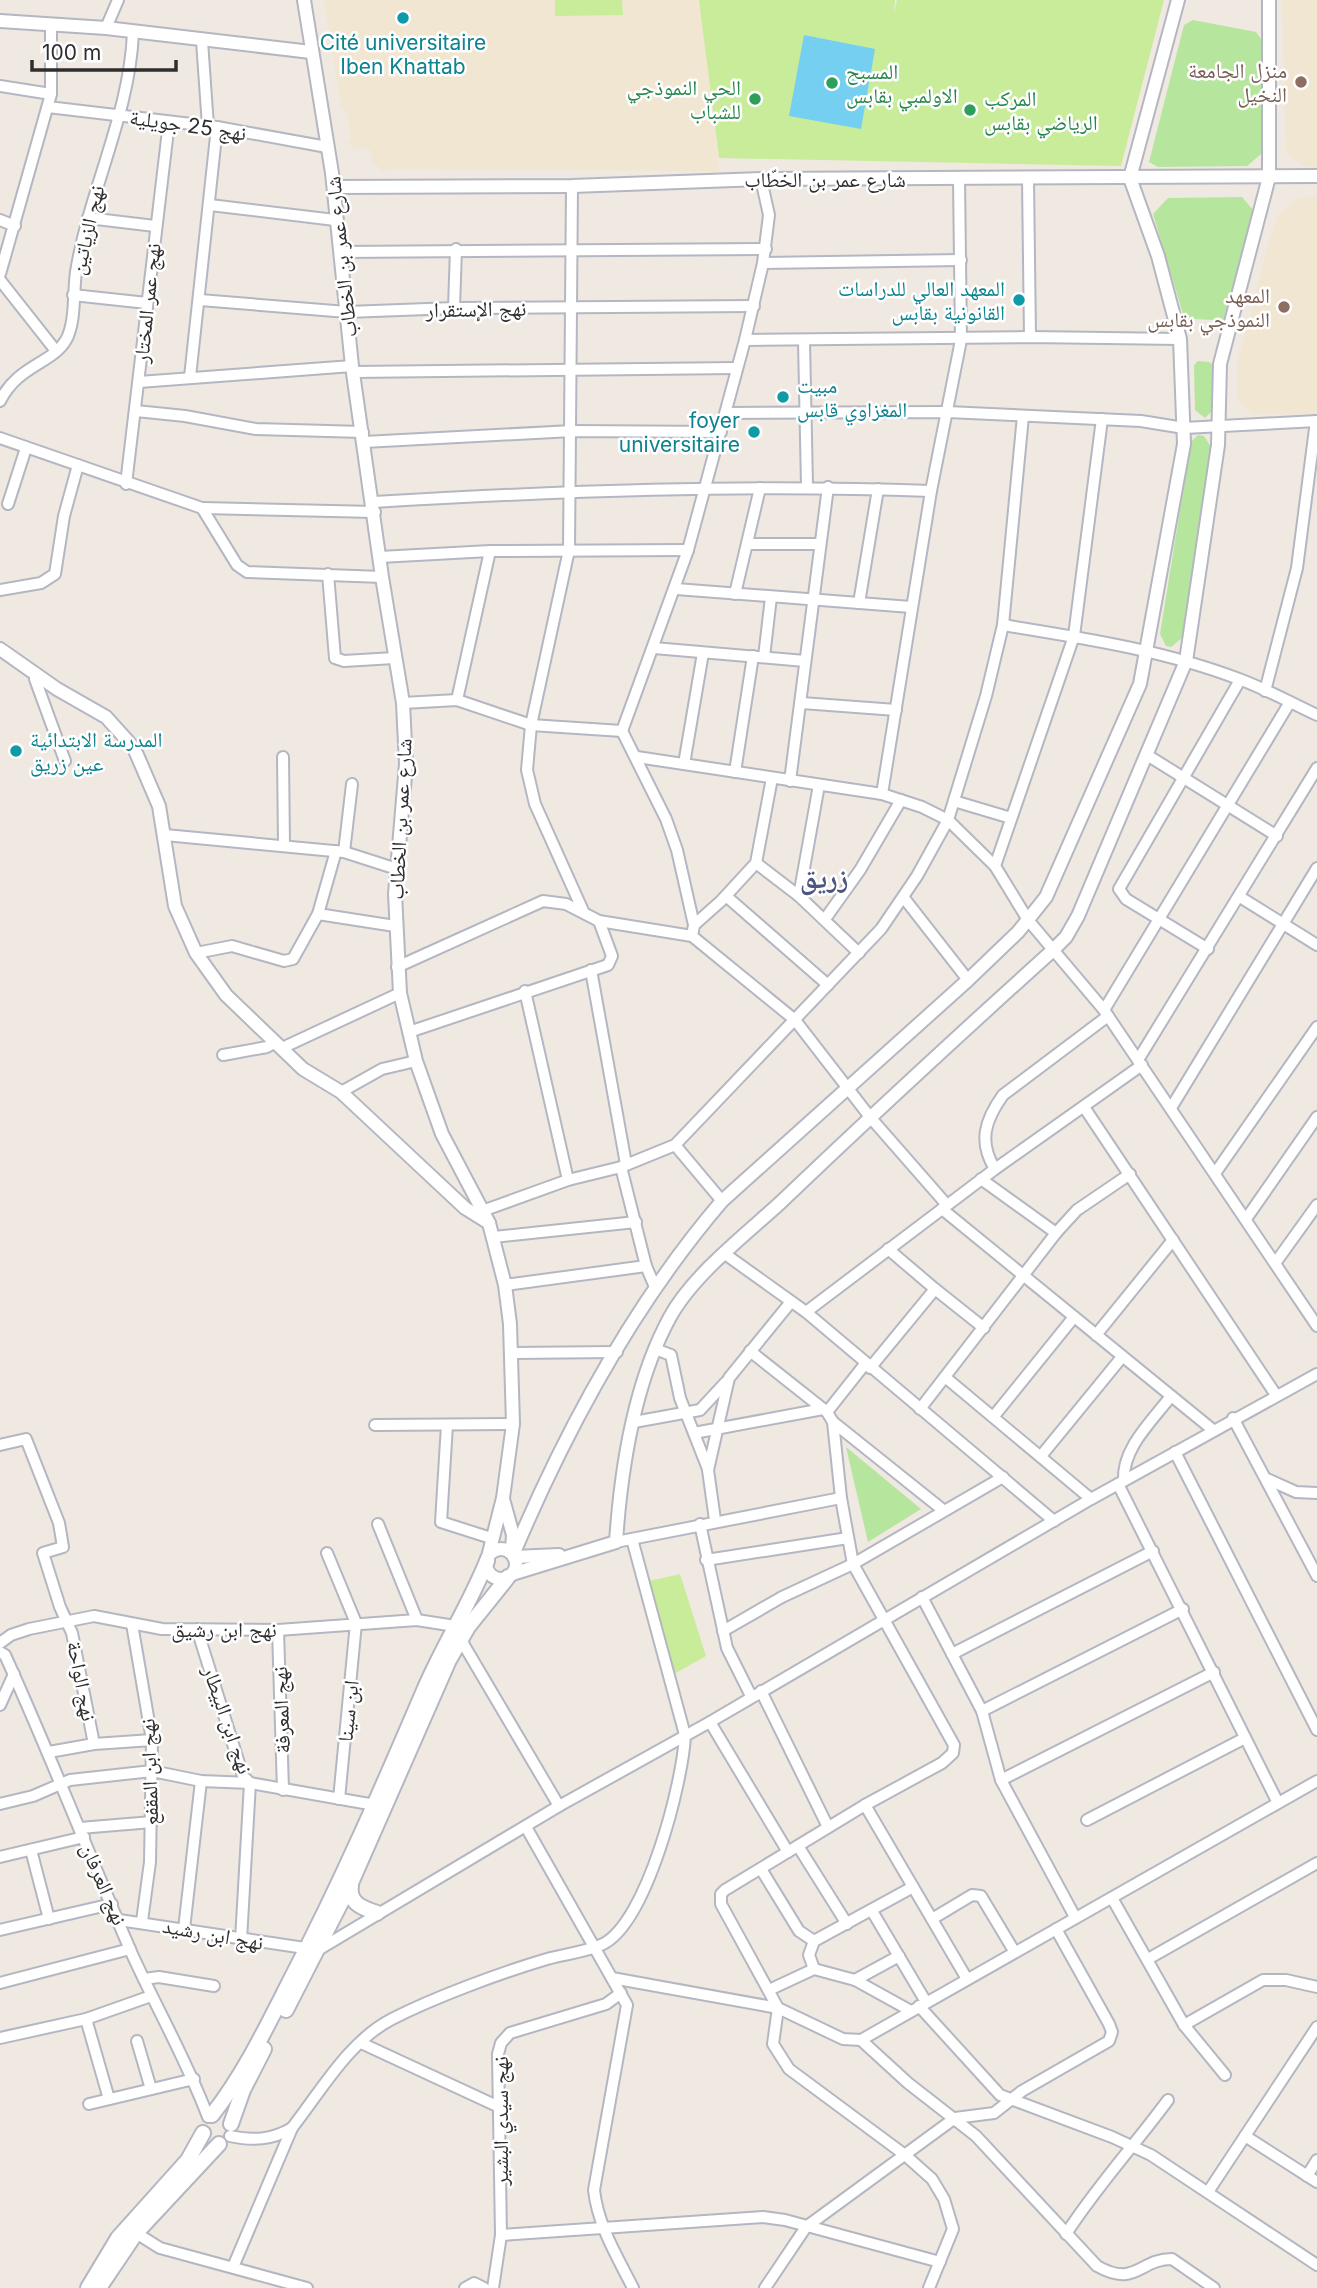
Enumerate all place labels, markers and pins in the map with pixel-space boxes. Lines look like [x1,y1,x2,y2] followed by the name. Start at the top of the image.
[395,10,411,26] marker: Cité universitaire Iben Khattab
[320,30,486,79] place label: Cité universitaire Iben Khattab
[1188,58,1287,108] place label: منزل الجامعة النخيل
[846,59,958,112] place label: المسبح الاولمبي بقابس
[1293,74,1309,90] marker: منزل الجامعة النخيل
[627,75,741,124] place label: الحي النموذجي للشباب
[824,75,840,91] marker: المسبح الاولمبي بقابس
[984,86,1098,139] place label: المركب الرياضي بقابس
[747,91,763,107] marker: الحي النموذجي للشباب
[962,102,978,118] marker: المركب الرياضي بقابس
[838,276,1005,326] place label: المعهد العالي للدراسات القانونية بقابس
[1147,283,1270,336] place label: المعهد النموذجي بقابس
[1011,292,1027,308] marker: المعهد العالي للدراسات القانونية بقابس
[1276,299,1292,315] marker: المعهد النموذجي بقابس
[797,373,907,426] place label: مبيت المغزاوي قابس
[775,389,791,405] marker: مبيت المغزاوي قابس
[619,408,740,457] place label: foyer universitaire
[746,424,762,440] marker: foyer universitaire
[30,727,162,777] place label: المدرسة الابتدائية عين زريق
[8,743,24,759] marker: المدرسة الابتدائية عين زريق

